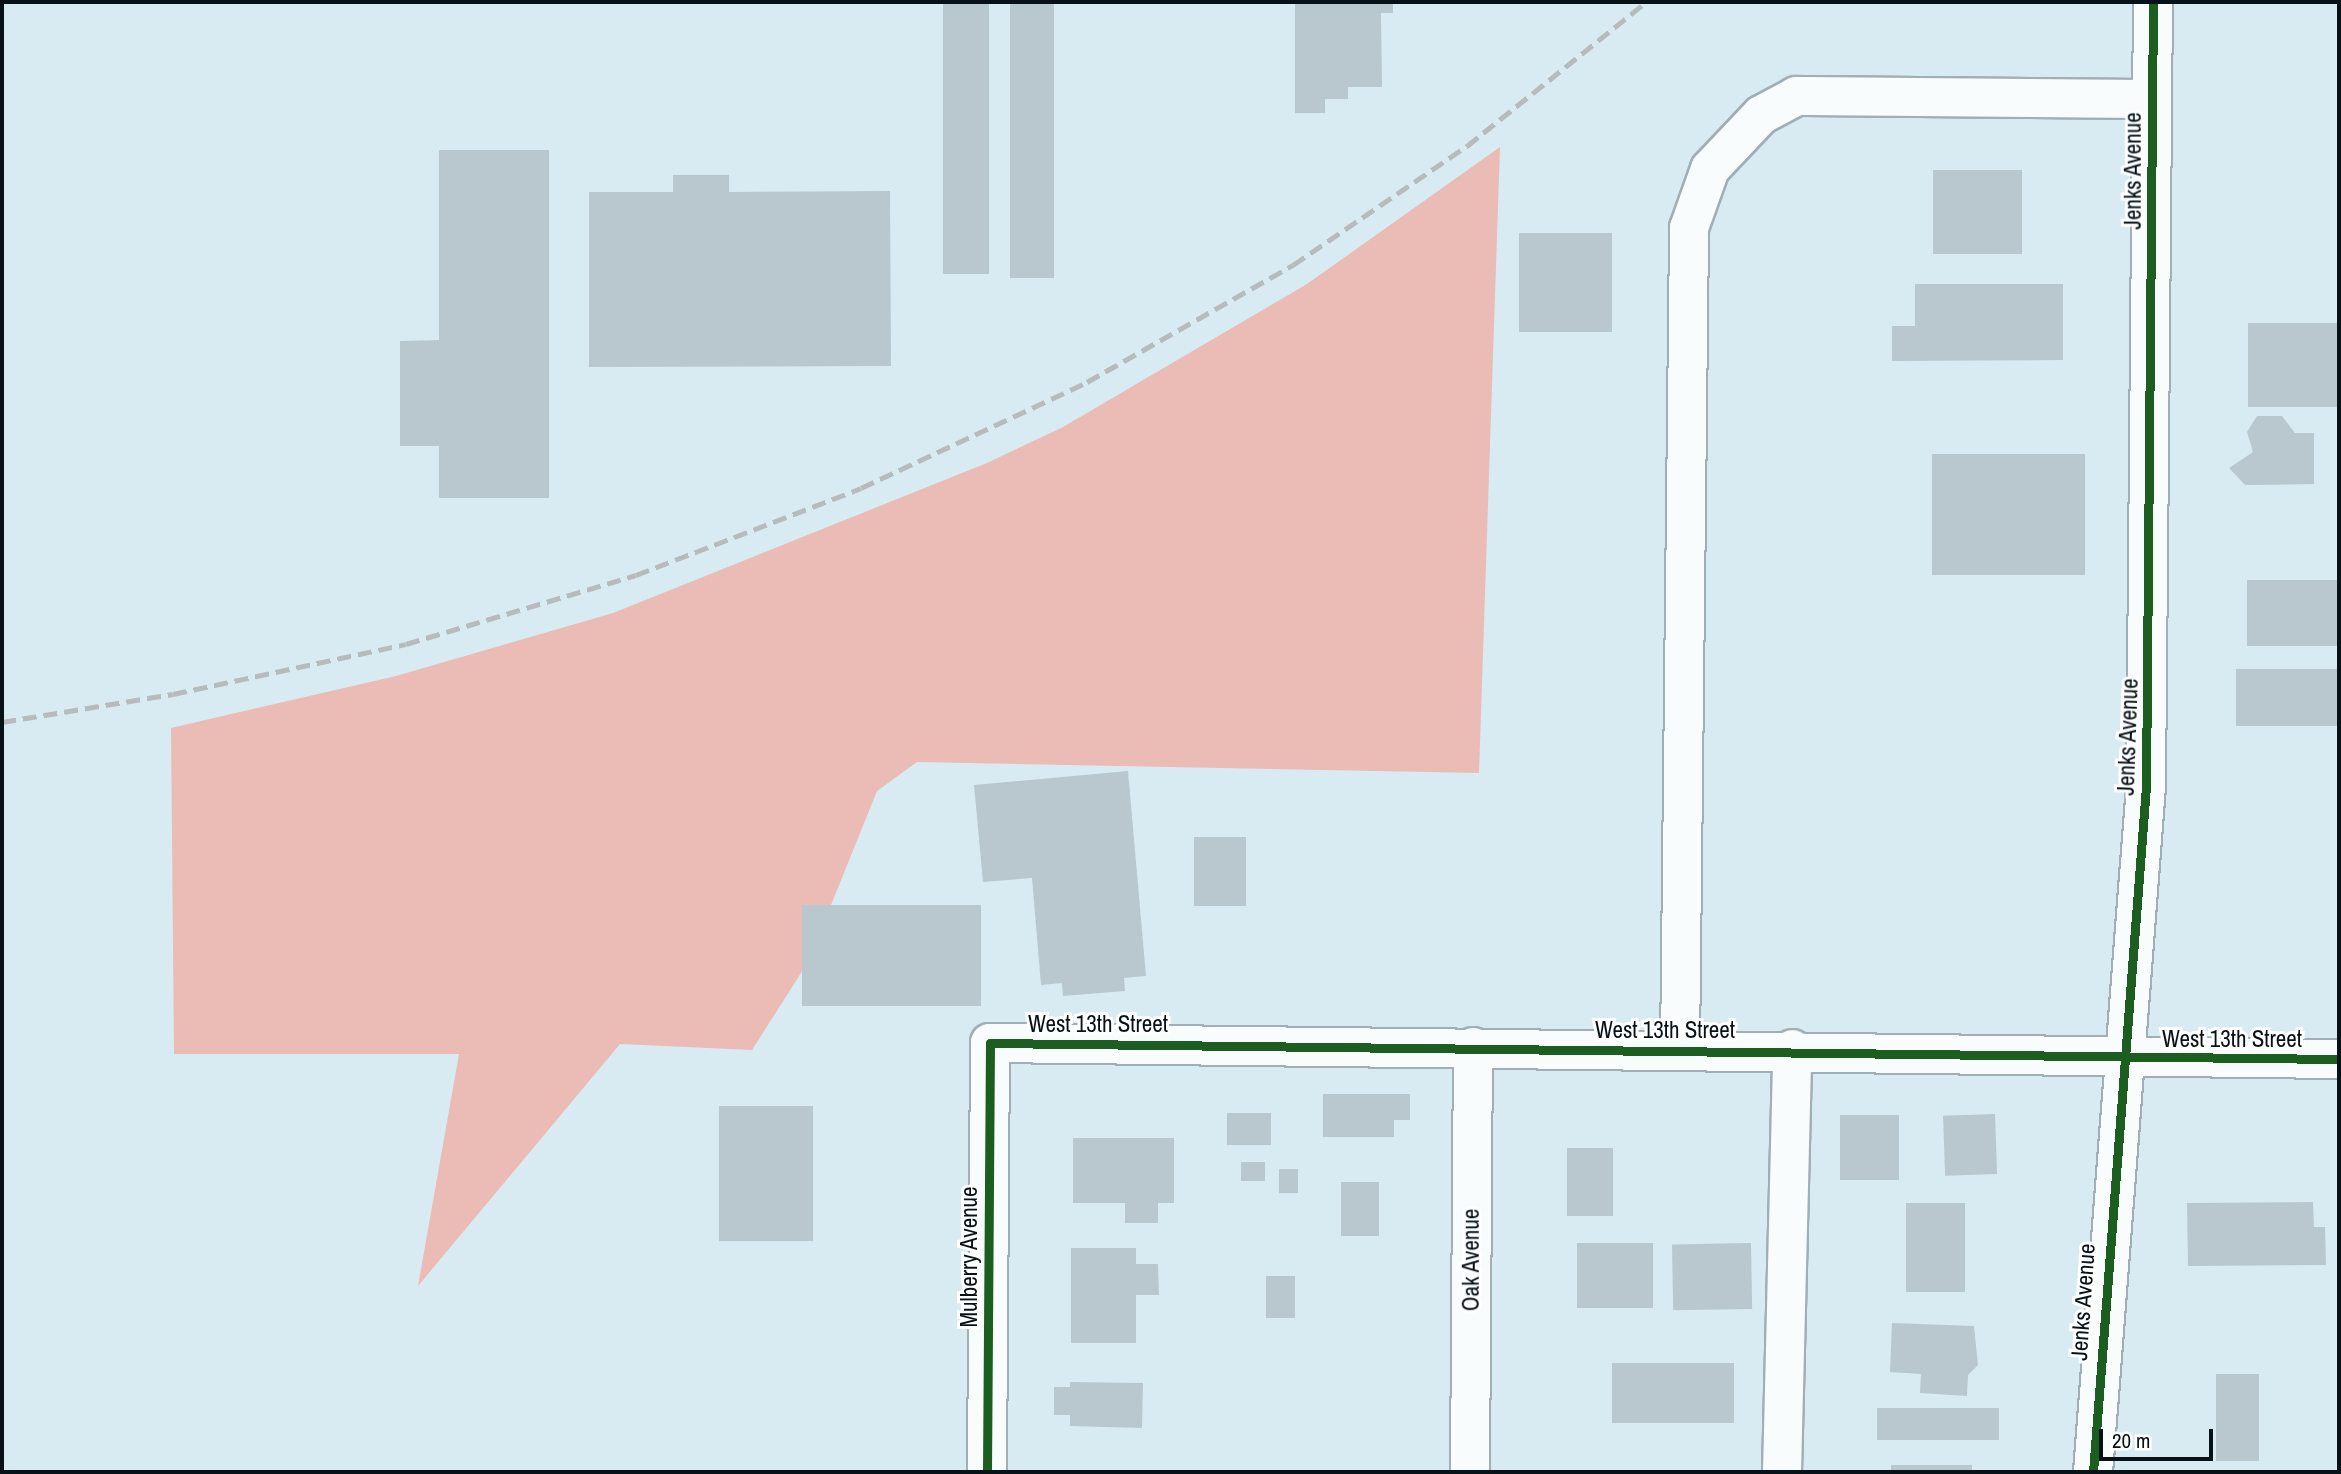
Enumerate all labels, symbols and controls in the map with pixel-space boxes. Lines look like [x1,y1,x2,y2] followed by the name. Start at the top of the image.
[2119,112,2147,230] street label: Jenks Avenue
[2112,677,2144,797] street label: Jenks Avenue
[1028,1010,1168,1038] street label: West 13th Street
[1595,1016,1735,1044] street label: West 13th Street
[2162,1025,2302,1053] street label: West 13th Street
[955,1186,983,1328] street label: Mulberry Avenue
[1457,1208,1485,1312] street label: Oak Avenue
[2065,1242,2101,1362] street label: Jenks Avenue
[2103,1414,2217,1458] scale bar
[2112,1426,2150,1455] text: 20 m

